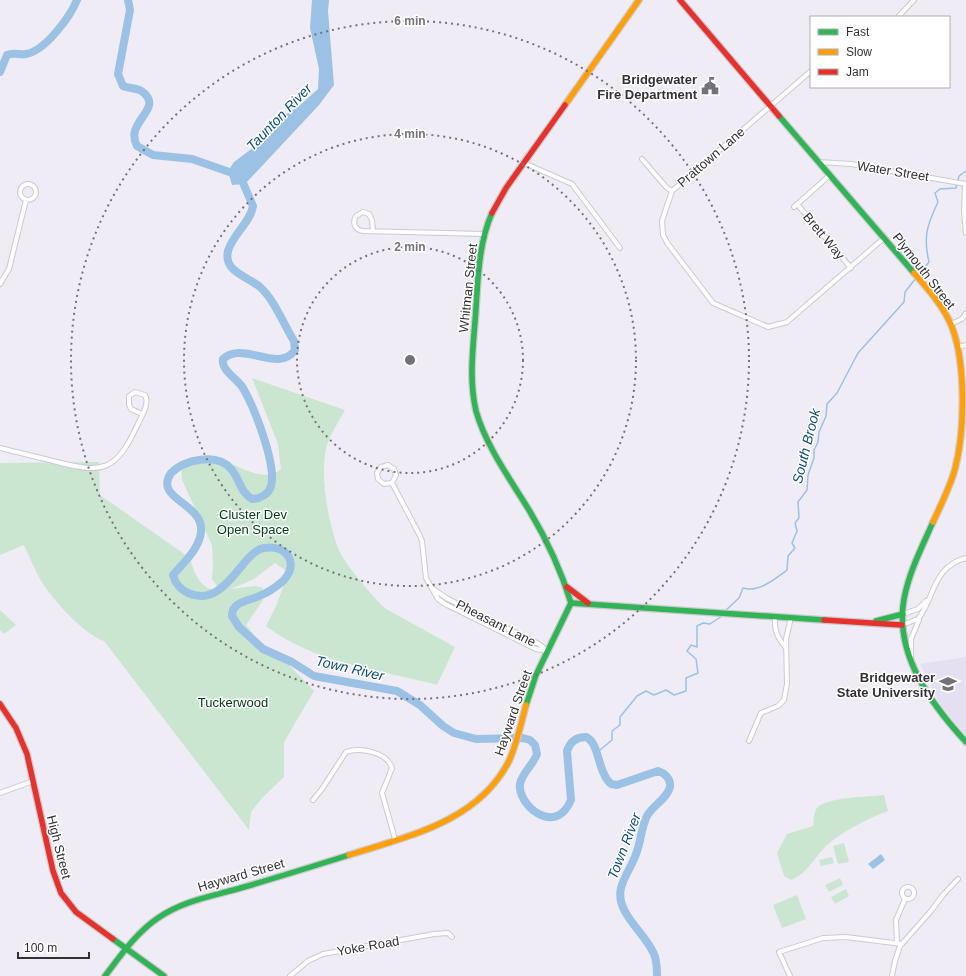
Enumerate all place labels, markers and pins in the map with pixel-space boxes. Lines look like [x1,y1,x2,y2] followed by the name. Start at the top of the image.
[597,72,698,102] place label: Bridgewater Fire Department
[700,76,720,96] public building icon: Bridgewater Fire Department
[403,353,417,367] centre of rings
[837,670,936,700] place label: Bridgewater State University
[938,674,958,694] school or university icon: Bridgewater State University

